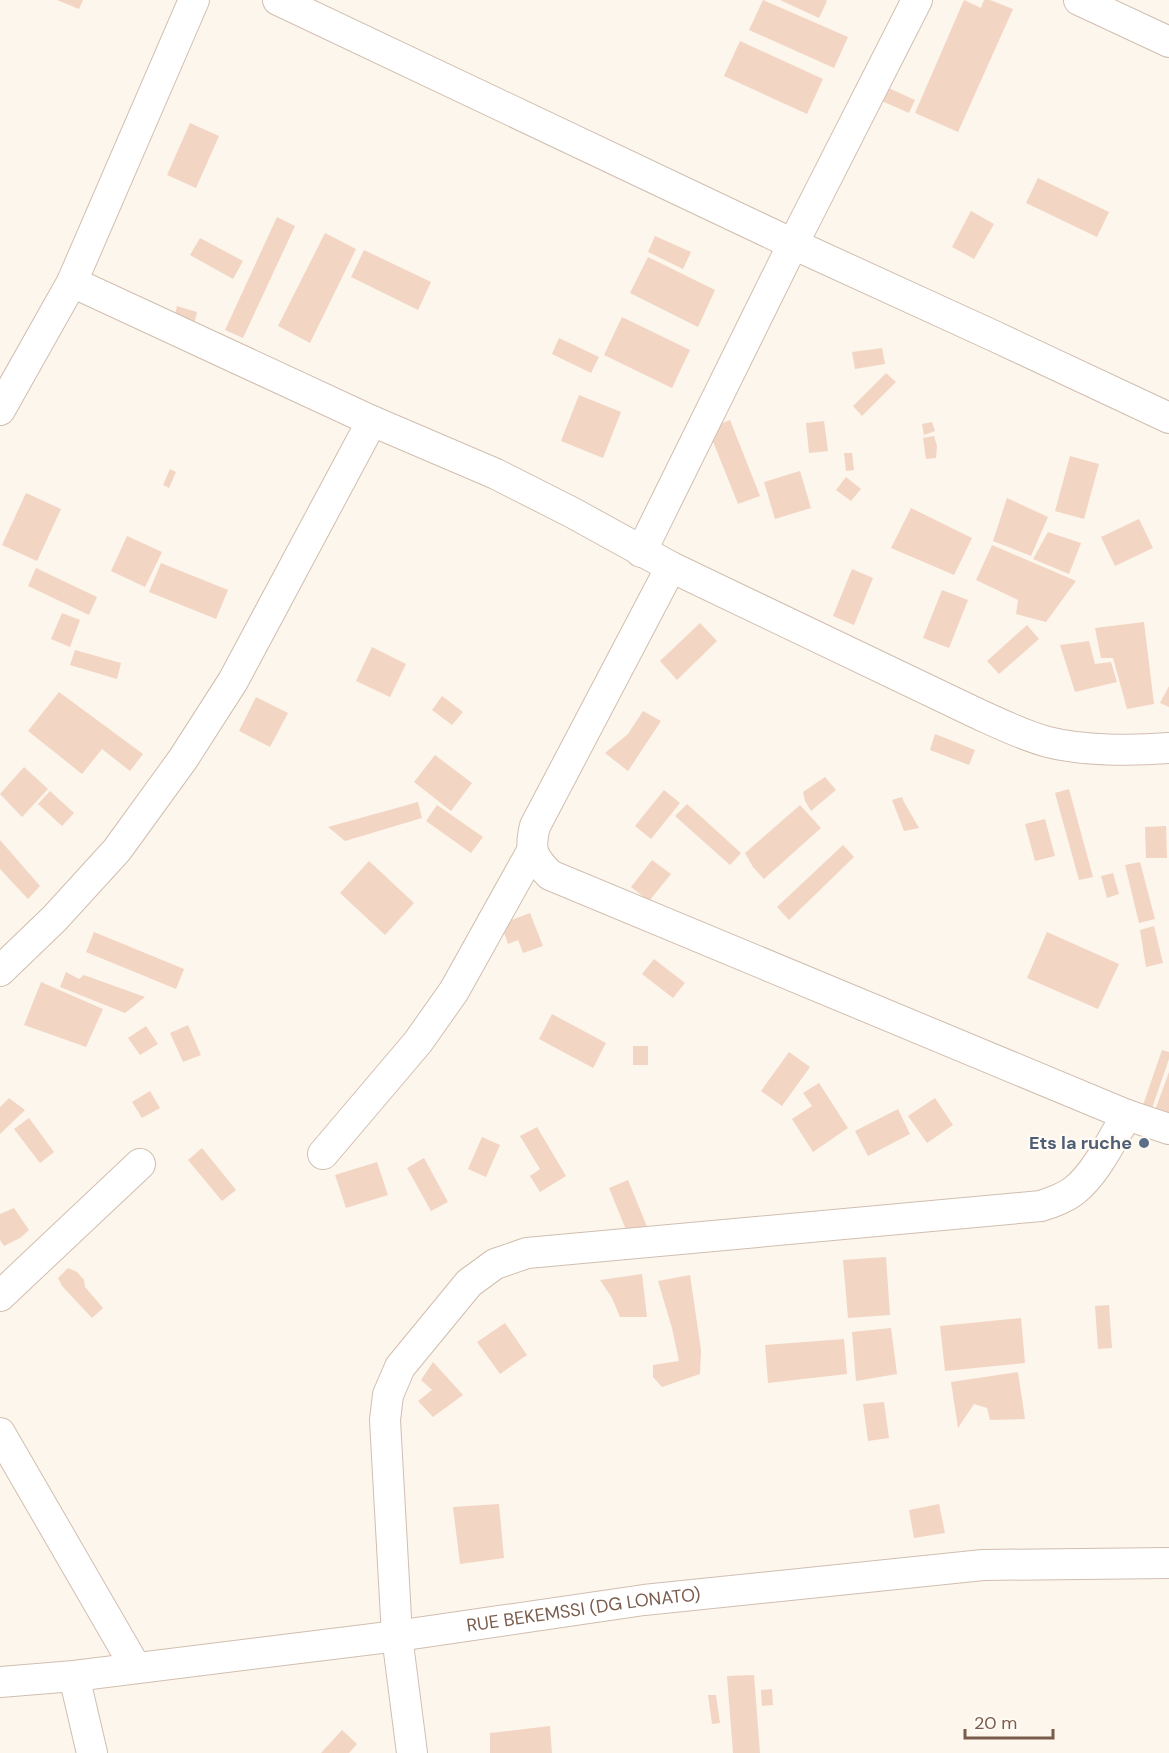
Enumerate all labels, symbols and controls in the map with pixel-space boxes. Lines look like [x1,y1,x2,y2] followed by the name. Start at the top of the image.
[1029,1131,1132,1155] place label: Ets la ruche
[1137,1136,1151,1150] marker: Ets la ruche
[465,1582,702,1638] street label: RUE BEKEMSSI (DG LONATO)
[965,1702,1054,1740] scale bar
[974,1711,1017,1735] text: 20 m

